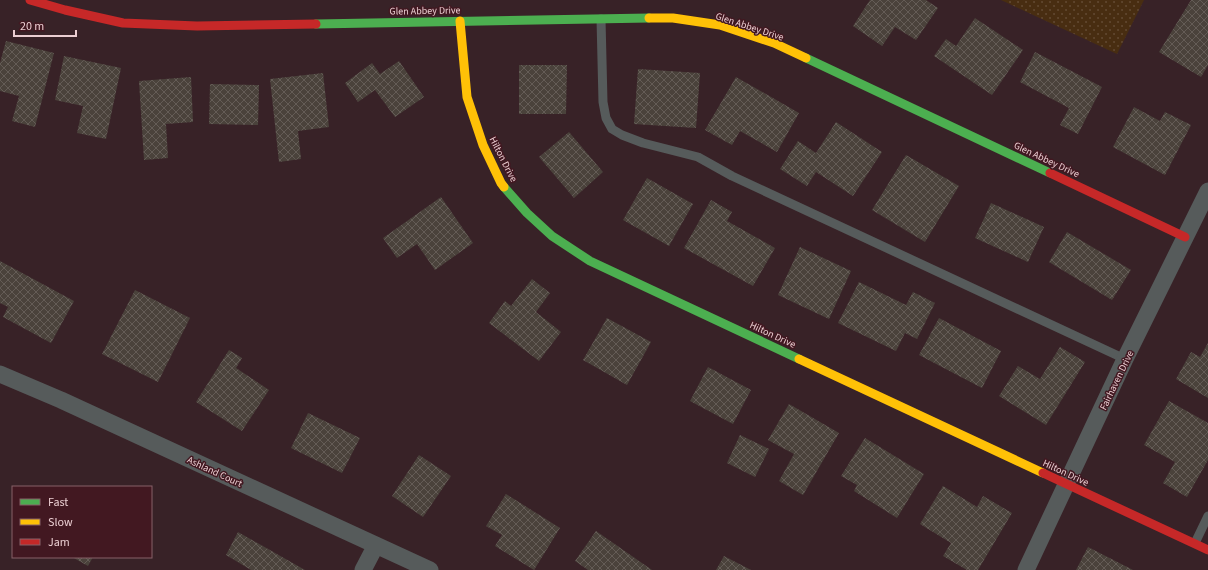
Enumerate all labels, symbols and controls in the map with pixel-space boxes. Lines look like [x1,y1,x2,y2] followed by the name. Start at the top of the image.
[389,3,461,19] street label: Glen Abbey Drive
[714,9,786,45] street label: Glen Abbey Drive
[14,12,76,38] scale bar
[20,18,44,35] text: 20 m
[486,134,521,185] street label: Hilton Drive
[1011,139,1082,181] street label: Glen Abbey Drive
[747,318,798,352] street label: Hilton Drive
[1096,348,1137,413] street label: Fairhaven Drive
[185,453,245,491] street label: Ashland Court
[1040,456,1091,490] street label: Hilton Drive
[12,486,152,558] legend
[48,494,68,511] text: Fast
[48,514,73,531] text: Slow
[48,534,70,551] text: Jam

